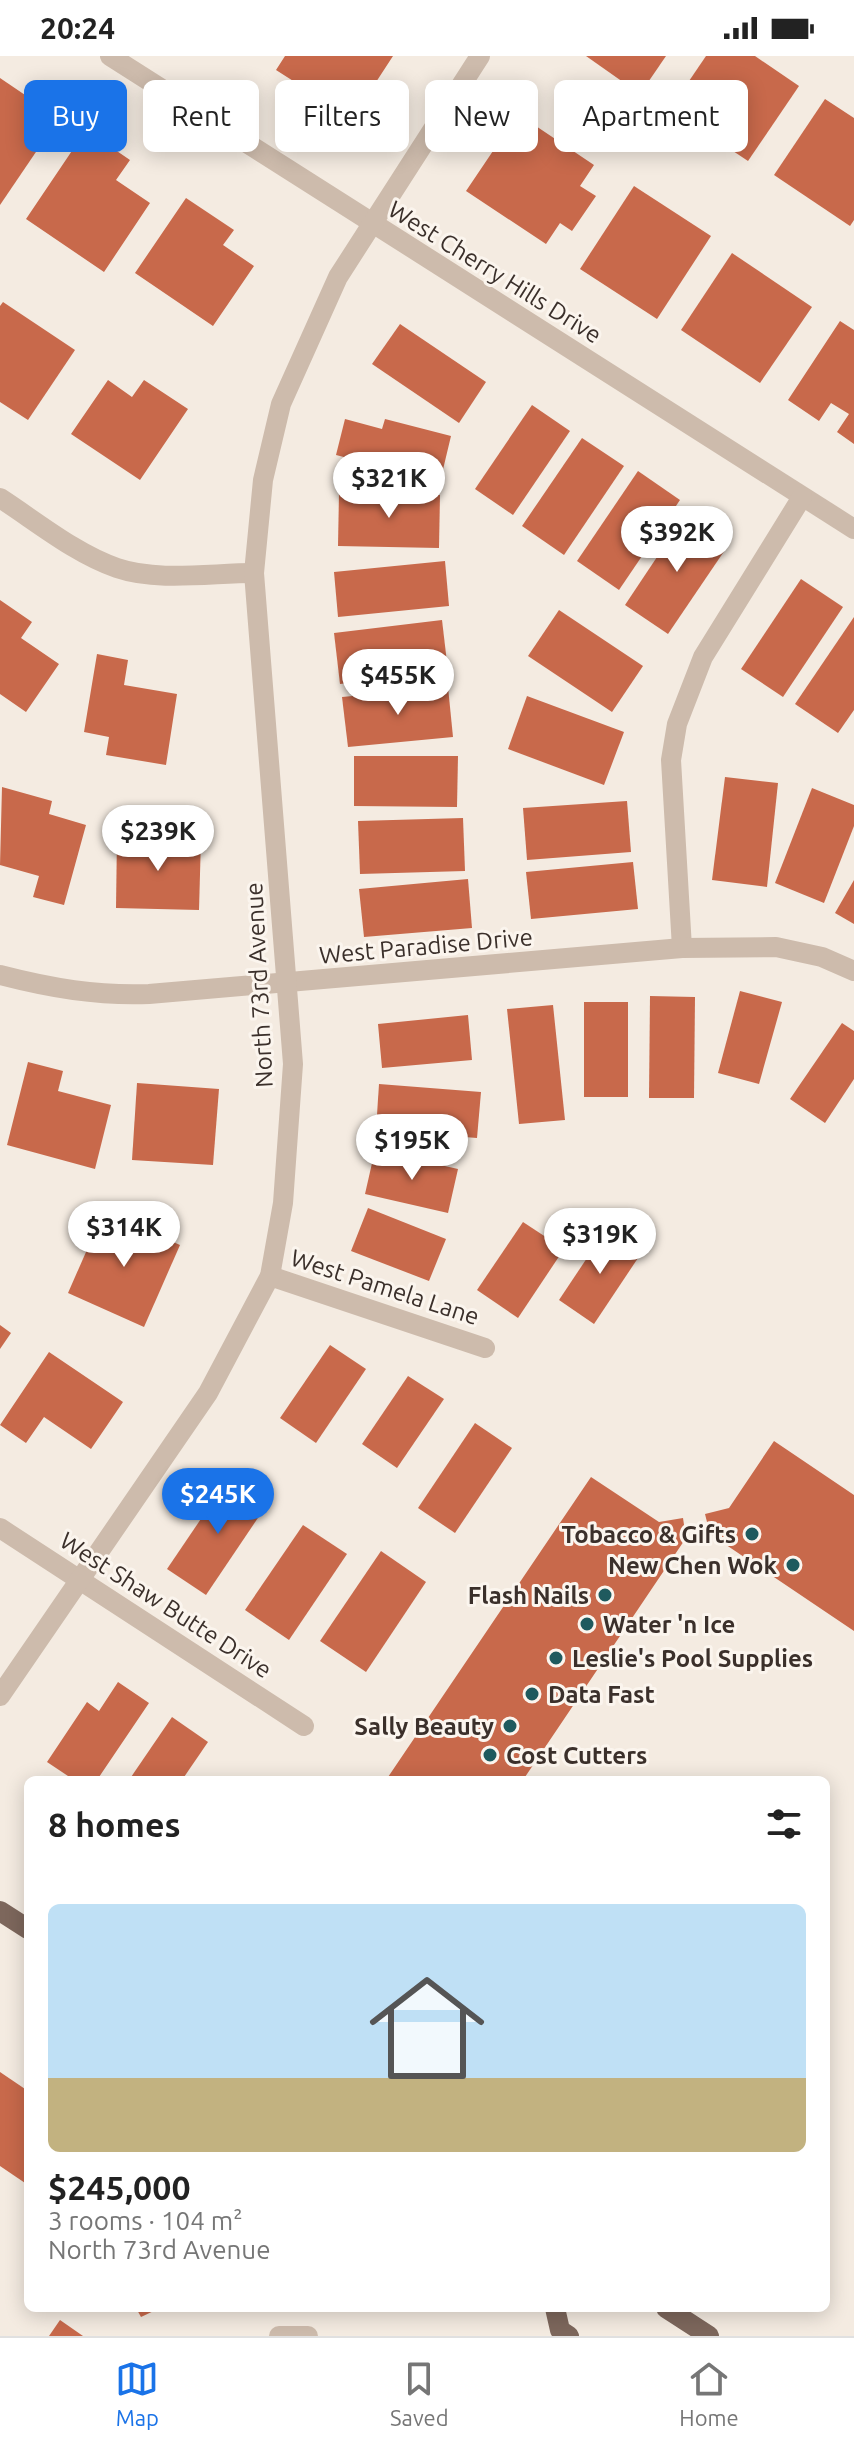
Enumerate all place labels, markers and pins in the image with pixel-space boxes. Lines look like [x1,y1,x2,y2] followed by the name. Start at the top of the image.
[333,452,445,520] pin: $321K
[621,506,733,574] pin: $392K
[342,649,454,717] pin: $455K
[102,805,214,873] pin: $239K
[356,1114,468,1182] pin: $195K
[68,1201,180,1269] pin: $314K
[544,1208,656,1276] pin: $319K
[162,1468,274,1536] pin: $245K
[561,1521,736,1548] place label: Tobacco & Gifts
[743,1525,761,1543] marker: Tobacco & Gifts
[608,1552,778,1579] place label: New Chen Wok
[784,1556,802,1574] marker: New Chen Wok
[468,1582,589,1609] place label: Flash Nails
[596,1586,614,1604] marker: Flash Nails
[603,1611,735,1638] place label: Water 'n Ice
[578,1615,596,1633] marker: Water 'n Ice
[572,1645,813,1672] place label: Leslie's Pool Supplies
[547,1649,565,1667] marker: Leslie's Pool Supplies
[548,1681,655,1708] place label: Data Fast
[523,1685,541,1703] marker: Data Fast
[354,1713,494,1740] place label: Sally Beauty
[501,1717,519,1735] marker: Sally Beauty
[506,1742,647,1769] place label: Cost Cutters
[481,1746,499,1764] marker: Cost Cutters

